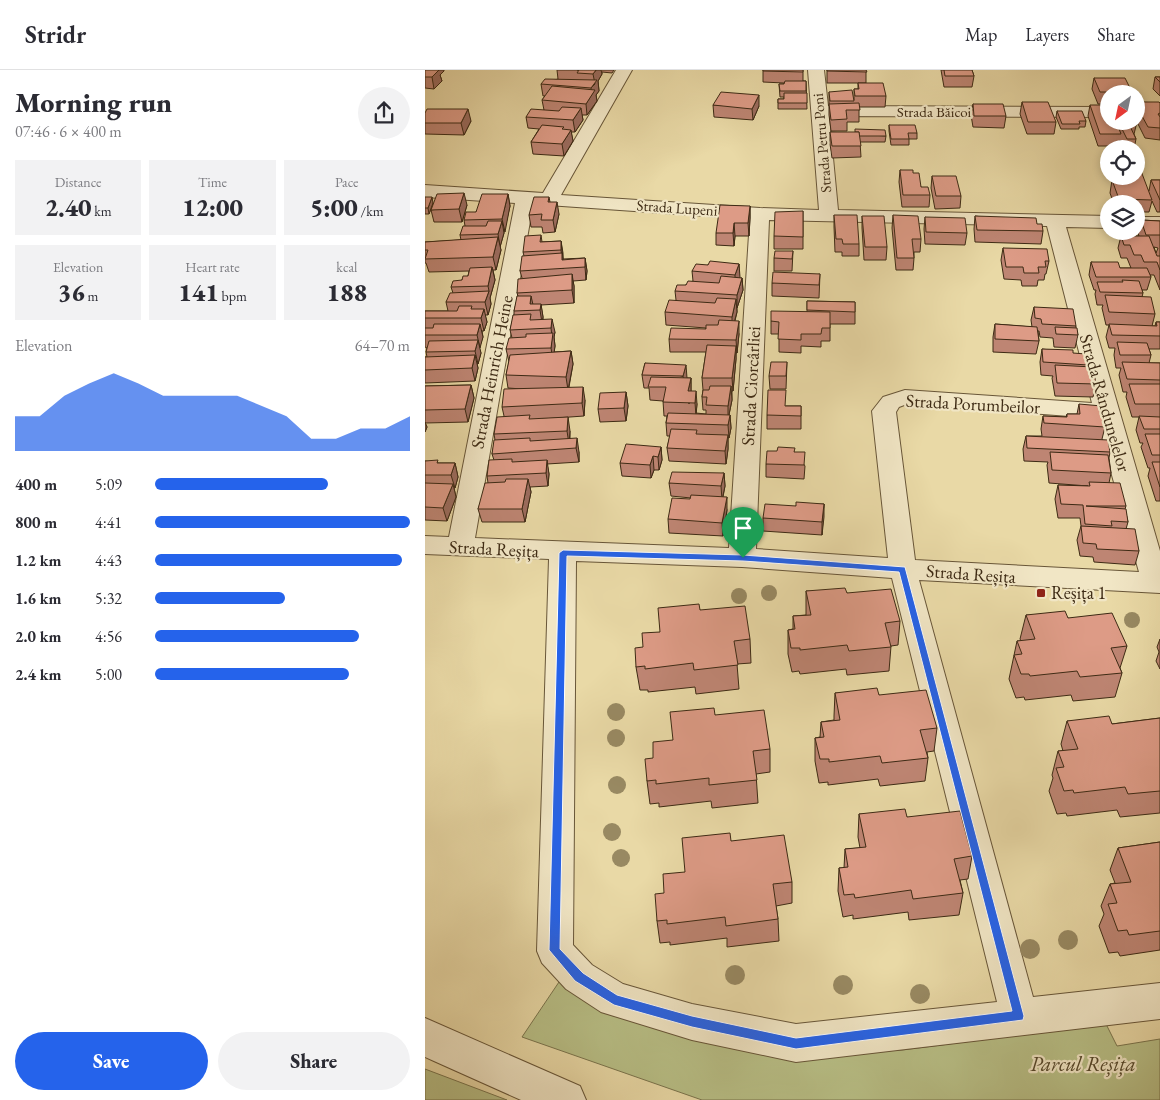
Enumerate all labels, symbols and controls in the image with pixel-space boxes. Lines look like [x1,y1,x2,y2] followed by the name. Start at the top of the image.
[25,19,86,50] text: Stridr
[965,23,997,46] text: Map
[1025,23,1069,46] text: Layers
[1097,23,1135,46] text: Share
[15,84,172,120] text: Morning run
[1100,85,1145,130] north arrow
[1100,85,1145,240] map controls
[358,87,410,139] button: share
[808,92,835,194] street label: Strada Petru Poni
[897,102,972,121] street label: Strada Băicoi
[15,121,122,142] text: 07:46 · 6 × 400 m
[1100,140,1145,185] button: locate
[55,173,102,191] text: Distance
[198,173,227,191] text: Time
[335,173,359,191] text: Pace
[45,191,91,223] text: 2.40
[182,191,243,223] text: 12:00
[310,191,358,223] text: 5:00
[636,195,718,220] street label: Strada Lupeni
[1100,195,1145,240] button: layers
[91,202,112,220] text: km
[358,202,384,220] text: /km
[53,258,103,276] text: Elevation
[185,258,240,276] text: Heart rate
[336,258,357,276] text: kcal
[58,276,85,308] text: 36
[178,276,219,308] text: 141
[327,276,367,308] text: 188
[85,287,99,305] text: m
[219,287,247,305] text: bpm
[465,293,518,451] street label: Strada Heinrich Heine
[736,325,765,446] street label: Strada Ciorcârliei
[1075,331,1136,474] street label: Strada Rândunelelor
[15,335,73,356] text: Elevation
[355,335,410,356] text: 64–70 m
[905,388,1041,419] street label: Strada Porumbeilor
[15,474,57,495] text: 400 m
[95,474,122,495] text: 5:09
[722,507,764,558] pin
[15,512,57,533] text: 800 m
[95,512,122,533] text: 4:41
[729,514,757,542] icon: arrive
[448,535,540,562] street label: Strada Reșița
[15,550,61,571] text: 1.2 km
[95,550,122,571] text: 4:43
[925,559,1018,588] street label: Strada Reșița
[1051,581,1106,604] place label: Reșița 1
[1035,587,1047,599] marker: Reșița 1
[15,588,61,609] text: 1.6 km
[95,588,122,609] text: 5:32
[15,626,61,647] text: 2.0 km
[95,626,122,647] text: 4:56
[15,664,61,685] text: 2.4 km
[95,664,122,685] text: 5:00
[15,1032,208,1090] button: Save
[218,1032,410,1090] button: Share
[1030,1050,1136,1077] park label: Parcul Reșița

